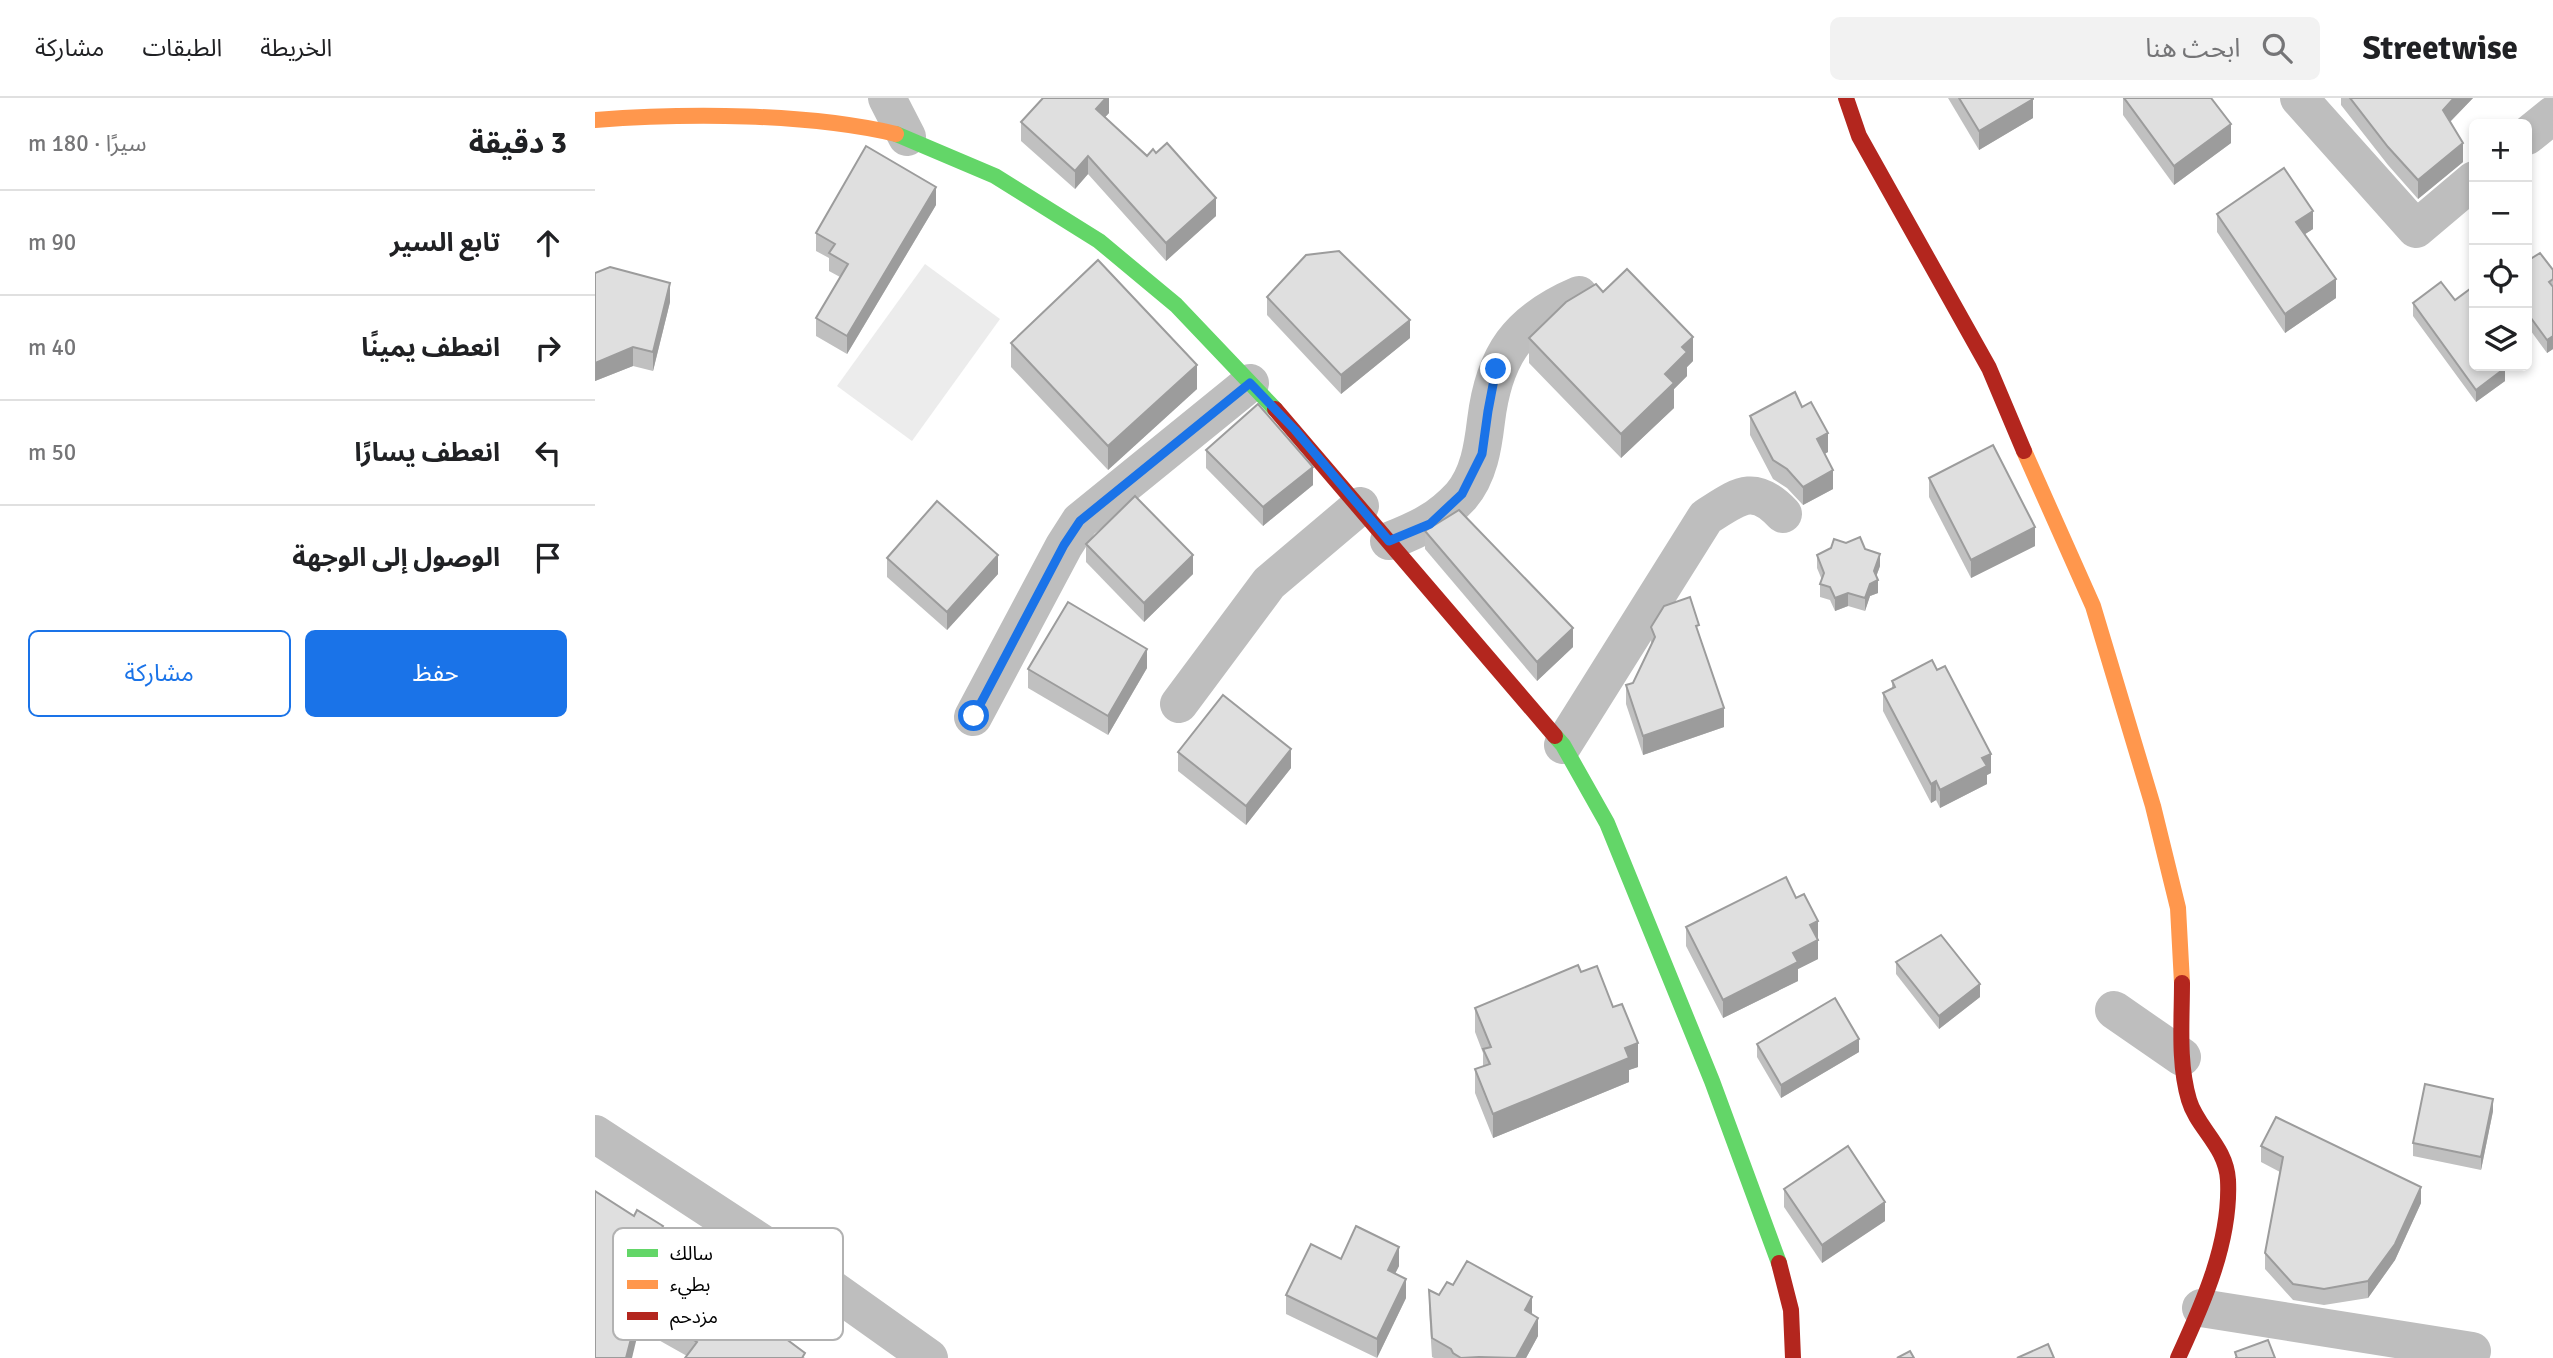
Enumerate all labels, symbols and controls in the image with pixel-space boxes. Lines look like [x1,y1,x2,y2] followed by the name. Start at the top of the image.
[1830,17,2320,80] search box
[2362,28,2518,69] text: Streetwise
[2258,29,2296,67] icon: search
[35,33,104,63] text: مشاركة
[142,33,222,63] text: الطبقات
[260,33,332,63] text: الخريطة
[2145,33,2240,65] text: ابحث هنا
[2469,119,2532,371] map controls
[2469,119,2532,182] button: +
[469,125,567,162] text: 3 دقيقة
[28,129,146,158] text: سيرًا · 180 m
[2469,182,2532,245] button: −
[529,224,567,262] icon: ahead
[390,227,500,259] text: تابع السير
[28,228,76,257] text: 90 m
[2469,245,2532,308] button: locate
[2469,308,2532,371] button: layers
[529,329,567,367] icon: right
[361,332,500,364] text: انعطف يمينًا
[28,333,76,362] text: 40 m
[1480,353,1511,384] route end
[529,434,567,472] icon: left
[355,437,500,469] text: انعطف يسارًا
[28,438,76,467] text: 50 m
[529,539,567,577] icon: arrive
[292,542,500,574] text: الوصول إلى الوجهة
[28,630,291,717] button: مشاركة
[305,630,567,717] button: حفظ
[958,700,989,731] route start
[613,1228,843,1340] legend
[670,1242,713,1266] text: سالك
[670,1273,710,1299] text: بطيء
[670,1305,718,1331] text: مزدحم

